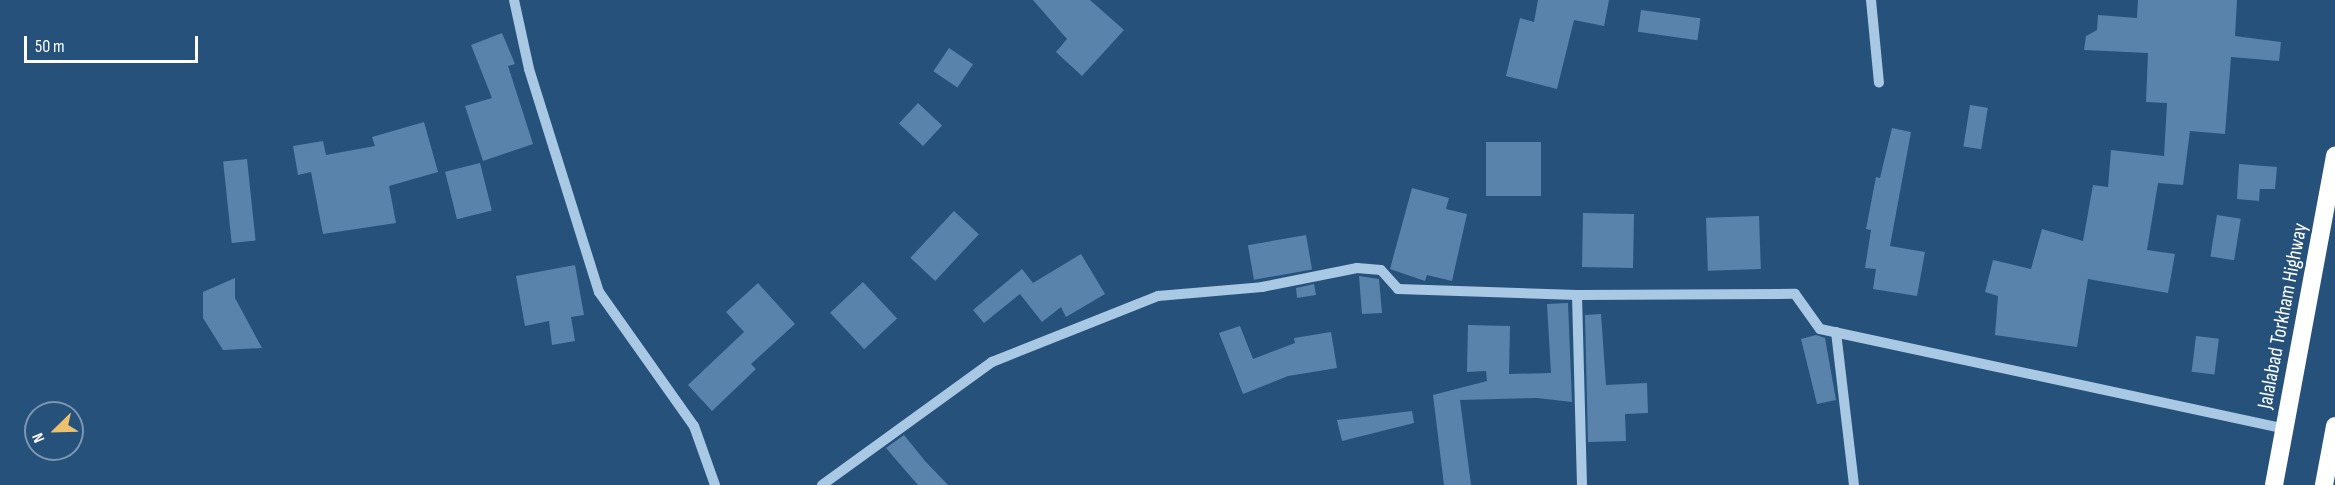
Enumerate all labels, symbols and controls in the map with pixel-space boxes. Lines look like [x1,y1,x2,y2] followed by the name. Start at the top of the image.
[27,24,201,62] scale bar
[35,36,65,57] text: 50 m
[2253,221,2313,411] street label: Jalalabad Torkham Highway
[24,401,84,461] north arrow
[28,430,49,445] text: N

